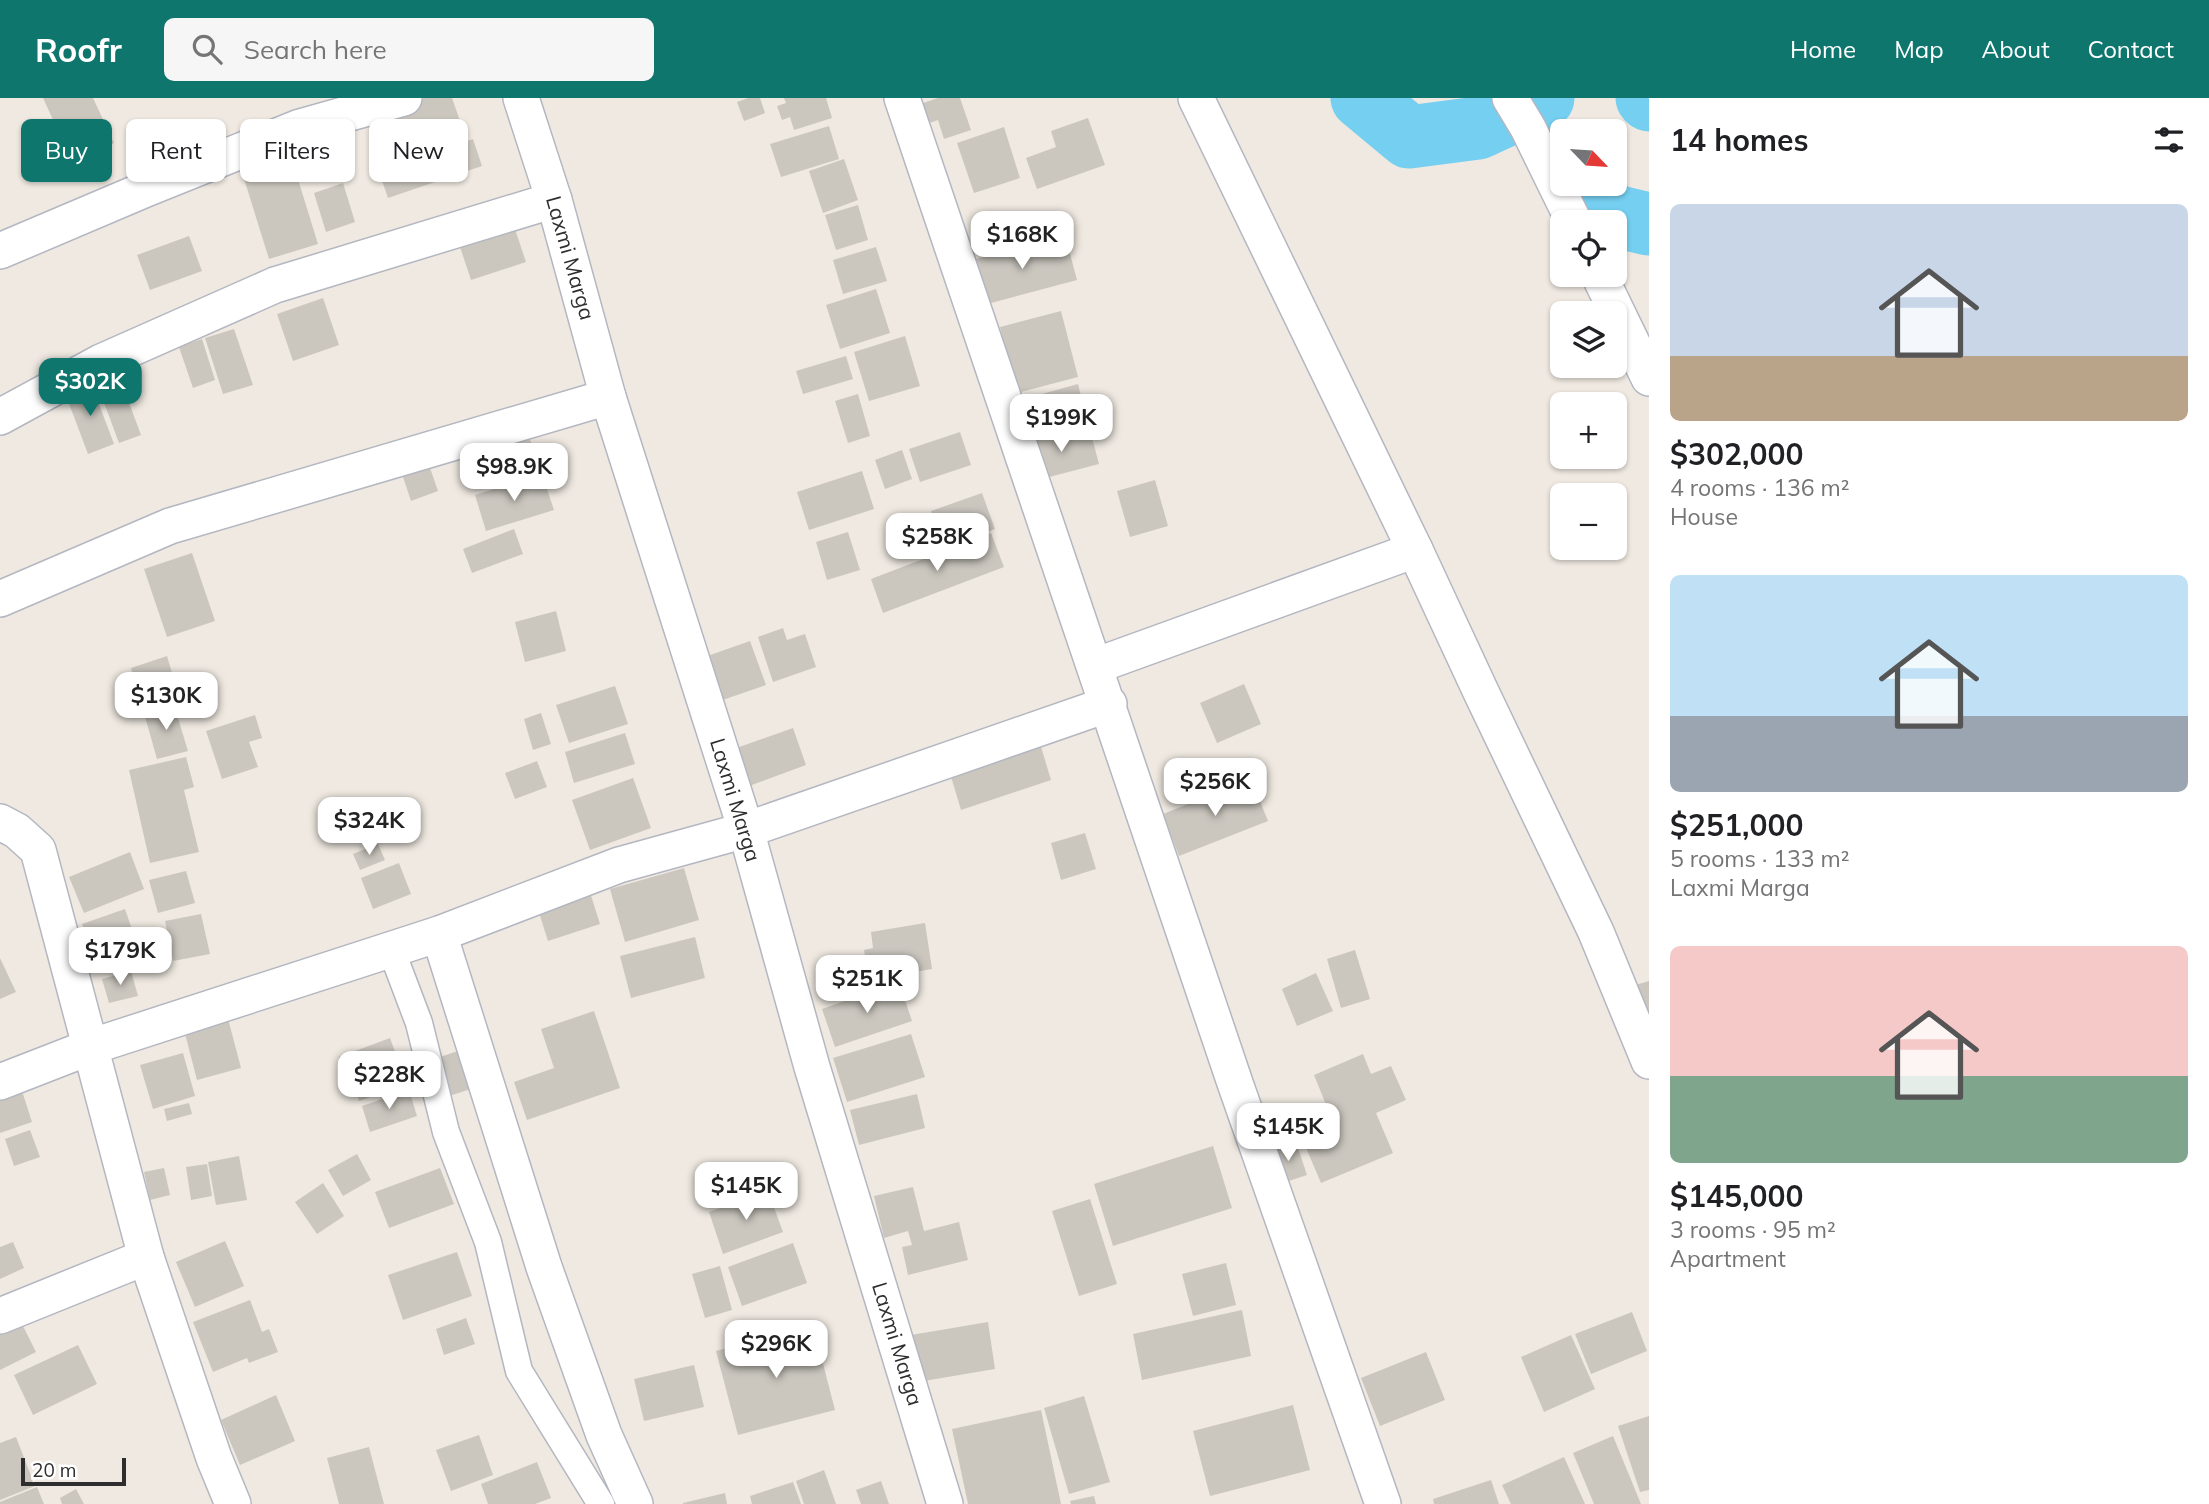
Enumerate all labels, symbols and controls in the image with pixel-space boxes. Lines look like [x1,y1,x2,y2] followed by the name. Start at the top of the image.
[164,18,654,81] search box
[35,29,122,70] text: Roofr
[188,30,226,68] icon: search
[244,33,387,66] text: Search here
[1790,34,1856,64] text: Home
[1894,34,1944,64] text: Map
[1982,34,2050,64] text: About
[2088,34,2174,64] text: Contact
[21,119,112,182] chip: Buy
[126,119,226,182] chip: Rent
[240,119,355,182] chip: Filters
[369,119,468,182] chip: New
[1550,119,1628,196] north arrow
[1550,119,1627,560] map controls
[1670,121,1809,159] text: 14 homes
[2150,121,2188,159] icon: filters
[541,193,601,323] street label: Laxmi Marga
[1550,210,1627,287] button: locate
[973,212,1071,271] pin: $168K
[987,219,1057,248] text: $168K
[1866,250,1992,376] icon: home
[1550,301,1627,378] button: layers
[41,358,139,418] pin: $302K
[55,366,125,395] text: $302K
[1550,392,1627,469] button: +
[1012,394,1110,454] pin: $199K
[1026,402,1096,431] text: $199K
[1670,435,1803,473] text: $302,000
[457,444,571,503] pin: $98.9K
[476,451,552,480] text: $98.9K
[1670,473,1850,502] text: 4 rooms · 136 m²
[1550,483,1627,560] button: −
[1670,502,1738,531] text: House
[888,514,986,573] pin: $258K
[902,521,972,550] text: $258K
[1866,621,1992,747] icon: home
[117,672,215,732] pin: $130K
[131,680,201,709] text: $130K
[705,735,767,865] street label: Laxmi Marga
[1166,758,1264,818] pin: $256K
[1180,766,1250,795] text: $256K
[320,798,418,857] pin: $324K
[334,805,404,834] text: $324K
[1670,806,1803,844] text: $251,000
[1670,844,1850,873] text: 5 rooms · 133 m²
[1670,873,1810,902] text: Laxmi Marga
[71,928,169,987] pin: $179K
[85,935,155,964] text: $179K
[818,956,916,1015] pin: $251K
[832,963,902,992] text: $251K
[1866,992,1992,1118] icon: home
[340,1052,438,1111] pin: $228K
[354,1059,424,1088] text: $228K
[1239,1104,1337,1163] pin: $145K
[1253,1111,1323,1140] text: $145K
[697,1162,795,1222] pin: $145K
[711,1170,781,1199] text: $145K
[1670,1177,1803,1215] text: $145,000
[1670,1215,1836,1244] text: 3 rooms · 95 m²
[1670,1244,1786,1273] text: Apartment
[867,1279,929,1409] street label: Laxmi Marga
[727,1320,825,1380] pin: $296K
[741,1328,811,1357] text: $296K
[21,1455,126,1487] scale bar
[32,1458,76,1482] text: 20 m

